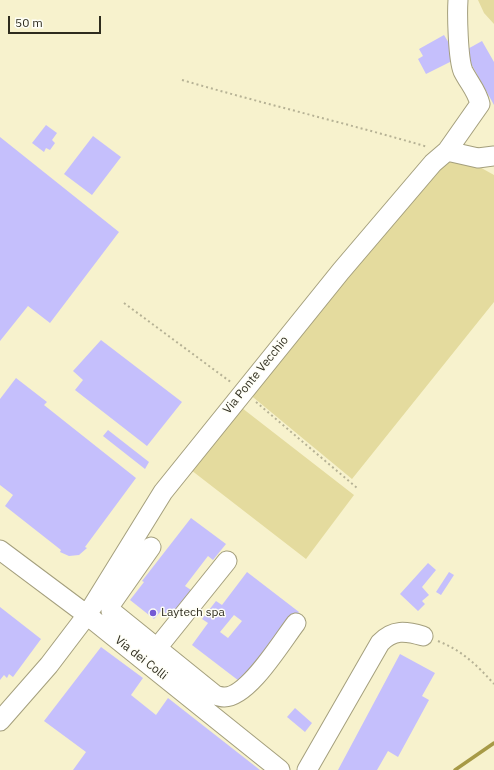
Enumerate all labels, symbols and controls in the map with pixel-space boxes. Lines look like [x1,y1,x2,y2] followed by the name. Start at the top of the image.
[10,8,103,34] scale bar
[15,15,43,30] text: 50 m
[220,333,292,417] street label: Via Ponte Vecchio
[161,606,225,620] place label: Laytech spa
[148,608,158,618] marker: Laytech spa
[112,633,170,683] street label: Via dei Colli

